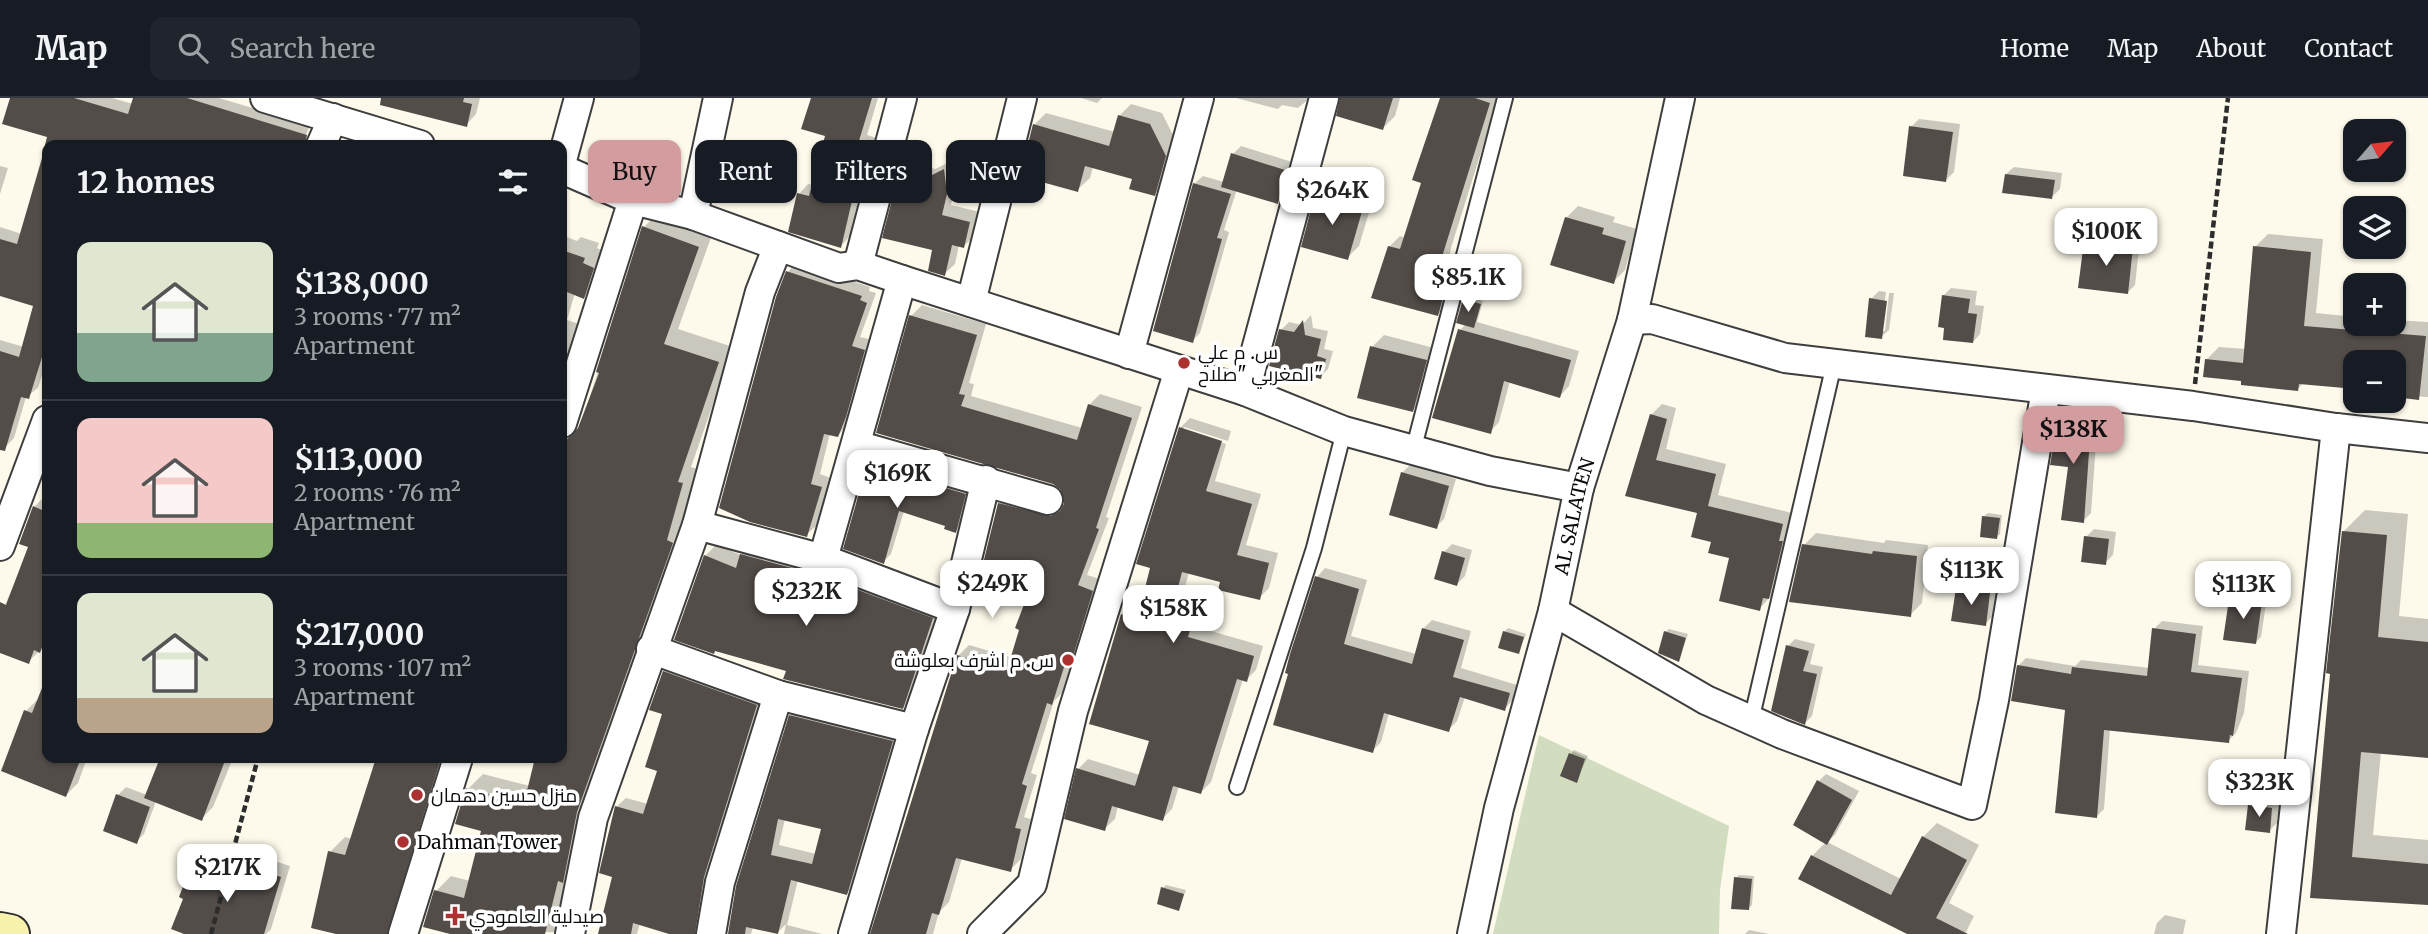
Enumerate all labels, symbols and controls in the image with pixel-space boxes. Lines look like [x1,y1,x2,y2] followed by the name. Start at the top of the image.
[150,17,640,80] search box
[35,28,108,69] text: Map
[174,29,212,67] icon: search
[230,32,375,65] text: Search here
[2000,33,2069,64] text: Home
[2107,33,2158,64] text: Map
[2196,33,2266,64] text: About
[2304,33,2393,64] text: Contact
[2343,119,2406,182] north arrow
[2343,119,2406,413] map controls
[588,140,681,203] chip: Buy
[695,140,797,203] chip: Rent
[811,140,932,203] chip: Filters
[946,140,1045,203] chip: New
[77,163,215,201] text: 12 homes
[494,163,532,201] icon: filters
[1283,167,1381,227] pin: $264K
[1295,175,1369,204] text: $264K
[2343,196,2406,259] button: layers
[2057,208,2155,268] pin: $100K
[2070,216,2142,245] text: $100K
[1411,254,1525,314] pin: $85.1K
[1431,262,1505,291] text: $85.1K
[294,264,429,302] text: $138,000
[133,270,217,354] icon: home
[2343,273,2406,336] button: +
[294,302,461,331] text: 3 rooms · 77 m²
[294,331,415,360] text: Apartment
[1198,340,1324,389] place label: س. م علي المغربي "صلاح"
[2343,350,2406,413] button: −
[1176,355,1192,371] marker: س. م علي المغربي "صلاح"
[2024,406,2122,466] pin: $138K
[2039,414,2107,443] text: $138K
[294,440,423,478] text: $113,000
[133,446,217,530] icon: home
[848,450,946,510] pin: $169K
[1549,455,1600,578] street label: AL SALATEN
[863,458,931,487] text: $169K
[294,478,461,507] text: 2 rooms · 76 m²
[294,507,415,536] text: Apartment
[1922,547,2020,607] pin: $113K
[1939,555,2003,584] text: $113K
[943,560,1041,620] pin: $249K
[2194,561,2292,621] pin: $113K
[757,568,855,628] pin: $232K
[956,568,1028,597] text: $249K
[2211,569,2275,598] text: $113K
[771,576,841,605] text: $232K
[1124,586,1222,645] pin: $158K
[1139,593,1207,622] text: $158K
[294,615,424,653] text: $217,000
[133,621,217,705] icon: home
[894,648,1054,674] place label: س. م اشرف بعلوشة
[1060,652,1076,668] marker: س. م اشرف بعلوشة
[294,653,471,682] text: 3 rooms · 107 m²
[294,682,415,711] text: Apartment
[2210,760,2308,819] pin: $323K
[2224,767,2294,796] text: $323K
[431,783,577,807] place label: منزل حسين دهمان
[409,787,425,803] marker: منزل حسين دهمان
[417,830,559,854] place label: Dahman Tower
[395,834,411,850] marker: Dahman Tower
[178,844,276,904] pin: $217K
[193,852,261,881] text: $217K
[469,904,604,931] place label: صيدلية العامودي
[447,908,463,924] marker: صيدلية العامودي

